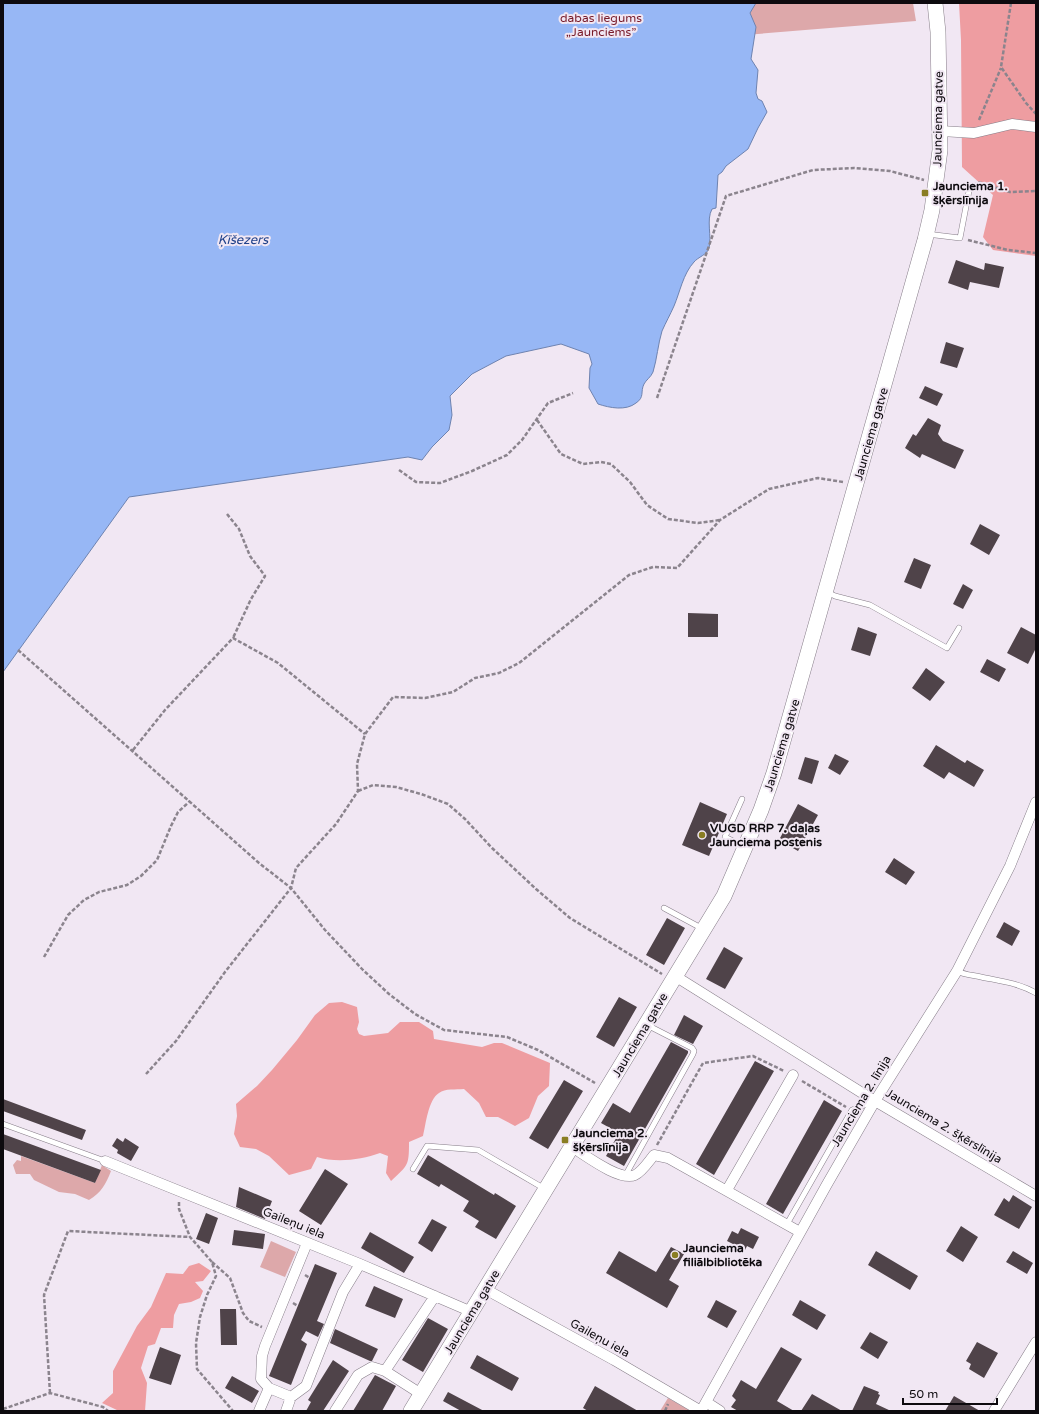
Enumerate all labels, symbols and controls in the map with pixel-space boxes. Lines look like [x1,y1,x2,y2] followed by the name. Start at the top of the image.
[560,11,642,39] park label: dabas liegums „Jaunciems”
[930,71,946,167] street label: Jaunciema gatve
[932,179,1008,208] place label: Jaunciema 1. šķērslīnija
[920,188,930,198] marker: Jaunciema 1. šķērslīnija
[218,232,269,248] water label: Ķīšezers
[851,386,891,482] street label: Jaunciema gatve
[761,697,803,793] street label: Jaunciema gatve
[709,821,822,850] place label: VUGD RRP 7. daļas Jaunciema postenis
[697,830,707,840] marker: VUGD RRP 7. daļas Jaunciema postenis
[609,990,671,1080] street label: Jaunciema gatve
[828,1053,894,1149] street label: Jaunciema 2. līnija
[883,1086,1005,1166] street label: Jaunciema 2. šķērslīnija
[572,1126,648,1155] place label: Jaunciema 2. šķērslīnija
[560,1135,570,1145] marker: Jaunciema 2. šķērslīnija
[261,1204,327,1242] street label: Gaileņu iela
[682,1241,762,1269] place label: Jaunciema filiālbibliotēka
[670,1250,680,1260] marker: Jaunciema filiālbibliotēka
[441,1267,503,1357] street label: Jaunciema gatve
[568,1316,632,1360] street label: Gaileņu iela
[903,1380,997,1406] scale bar
[909,1387,938,1401] text: 50 m

